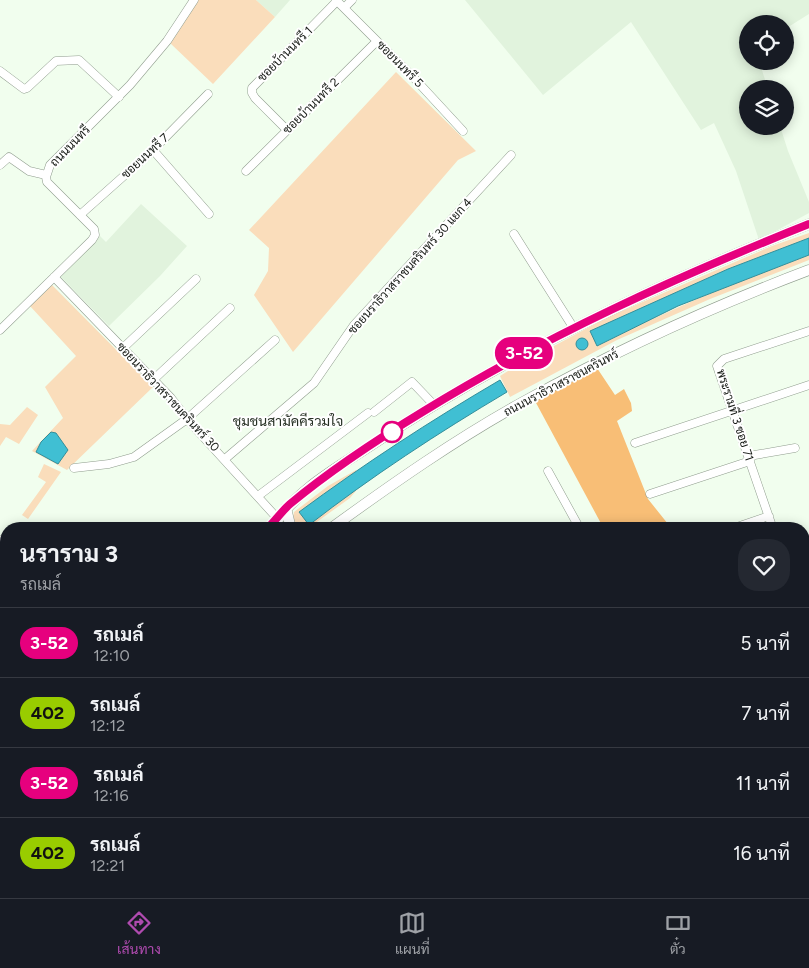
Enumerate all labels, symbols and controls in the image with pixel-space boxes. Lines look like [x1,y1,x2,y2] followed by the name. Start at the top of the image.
[739,15,794,135] map controls
[739,15,794,70] button: locate
[254,23,315,84] street label: ซอยบ้านนทรี 1
[374,37,427,90] street label: ซอยนนทรี 5
[279,74,342,137] street label: ซอยบ้านนทรี 2
[739,80,794,135] button: layers
[46,122,93,169] street label: ถนนนนทรี
[118,129,172,181] street label: ซอยนนทรี 7
[344,194,475,337] street label: ซอยนราธิวาสราชนครินทร์ 30 แยก 4
[489,337,559,369] line badge: 3-52
[114,339,223,455] street label: ซอยนราธิวาสราชนครินทร์ 30
[505,342,543,364] text: 3-52
[501,346,621,419] street label: ถนนนราธิวาสราชนครินทร์
[714,366,760,463] street label: พระรามที่ 3 ซอย 71
[233,412,343,431] district label: ชุมชนสามัคคีรวมใจ
[381,421,403,443] unlabelled marker
[20,539,118,568] text: นราราม 3
[738,539,790,591] button: heart
[20,575,61,594] text: รถเมล์
[93,623,144,646] text: รถเมล์
[30,632,68,654] text: 3-52
[741,632,790,655] text: 5 นาที
[93,646,130,665] text: 12:10
[90,693,140,716] text: รถเมล์
[31,702,64,724] text: 402
[741,702,790,725] text: 7 นาที
[90,716,125,735] text: 12:12
[93,763,144,786] text: รถเมล์
[30,772,68,794] text: 3-52
[736,772,790,795] text: 11 นาที
[93,786,129,805] text: 12:16
[90,833,140,856] text: รถเมล์
[31,842,64,864] text: 402
[733,842,790,865] text: 16 นาที
[90,856,125,875] text: 12:21
[117,909,161,958] tab: เส้นทาง
[395,909,430,958] tab: แผนที่
[664,909,692,958] tab: ตั๋ว

